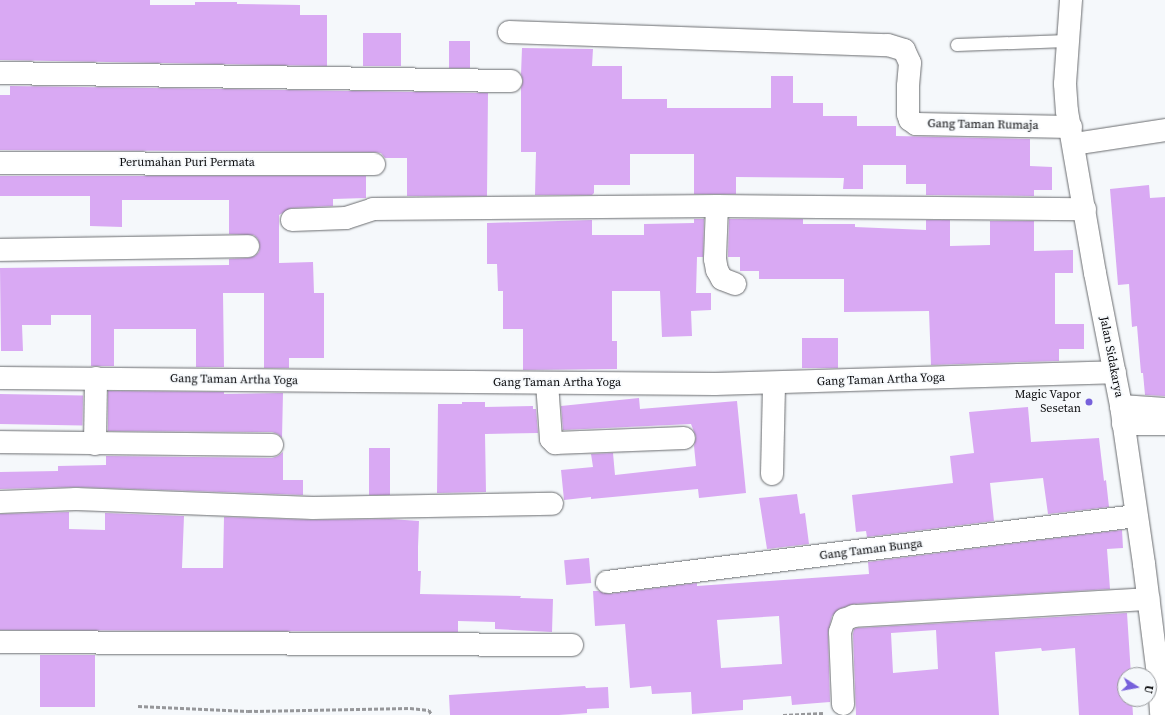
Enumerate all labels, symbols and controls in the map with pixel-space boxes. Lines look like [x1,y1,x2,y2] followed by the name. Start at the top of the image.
[927,117,1039,133] street label: Gang Taman Rumaja
[119,156,255,170] street label: Perumahan Puri Permata
[1096,315,1126,399] street label: Jalan Sidakarya
[816,371,946,389] street label: Gang Taman Artha Yoga
[170,372,298,388] street label: Gang Taman Artha Yoga
[493,376,621,390] street label: Gang Taman Artha Yoga
[1014,388,1081,416] place label: Magic Vapor Sesetan
[1084,397,1094,407] marker: Magic Vapor Sesetan
[819,537,923,563] street label: Gang Taman Bunga
[1117,667,1157,707] north arrow
[1140,684,1156,695] text: U

